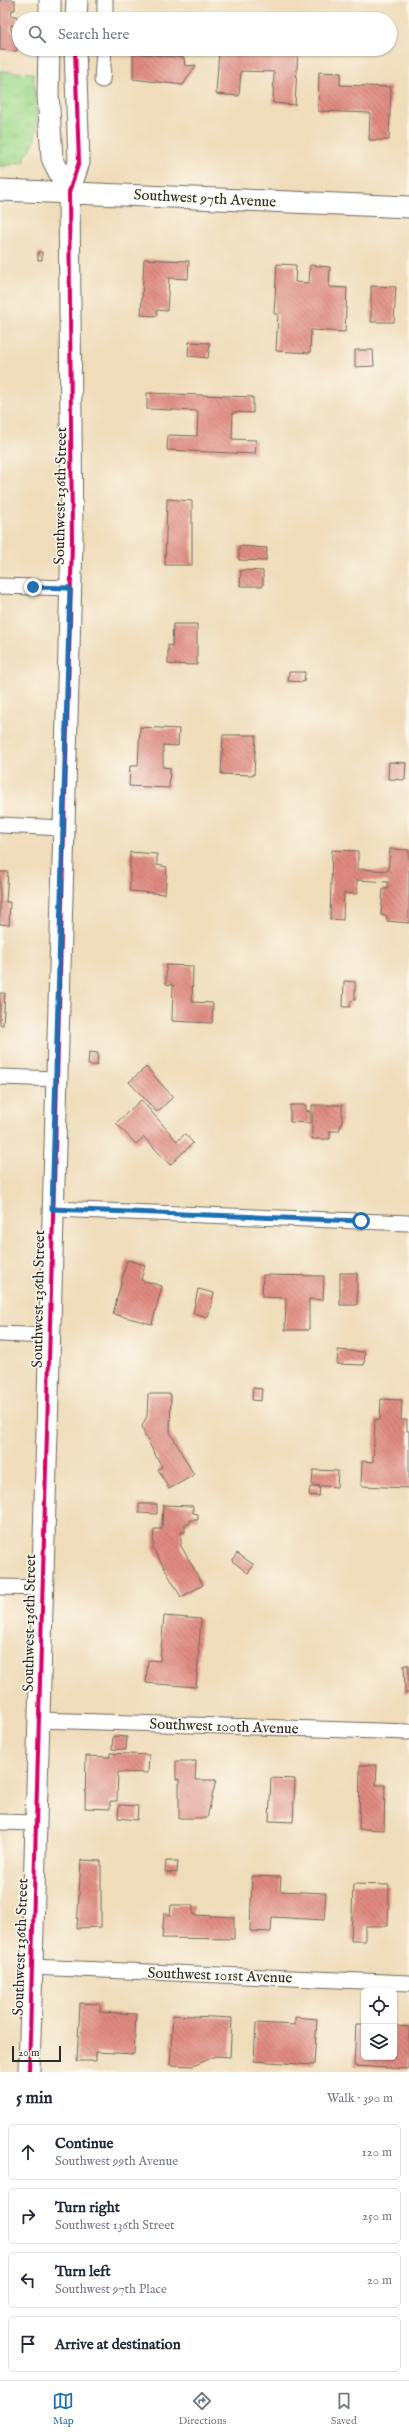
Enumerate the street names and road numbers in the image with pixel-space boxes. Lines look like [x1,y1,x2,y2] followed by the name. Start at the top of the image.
[133,185,277,212] street label: Southwest 97th Avenue
[50,427,71,565] street label: Southwest 136th Street
[28,1230,49,1368] street label: Southwest 136th Street
[19,1554,40,1692] street label: Southwest 136th Street
[149,1714,299,1739] street label: Southwest 100th Avenue
[9,1878,32,2016] street label: Southwest 136th Street
[147,1963,293,1988] street label: Southwest 101st Avenue

